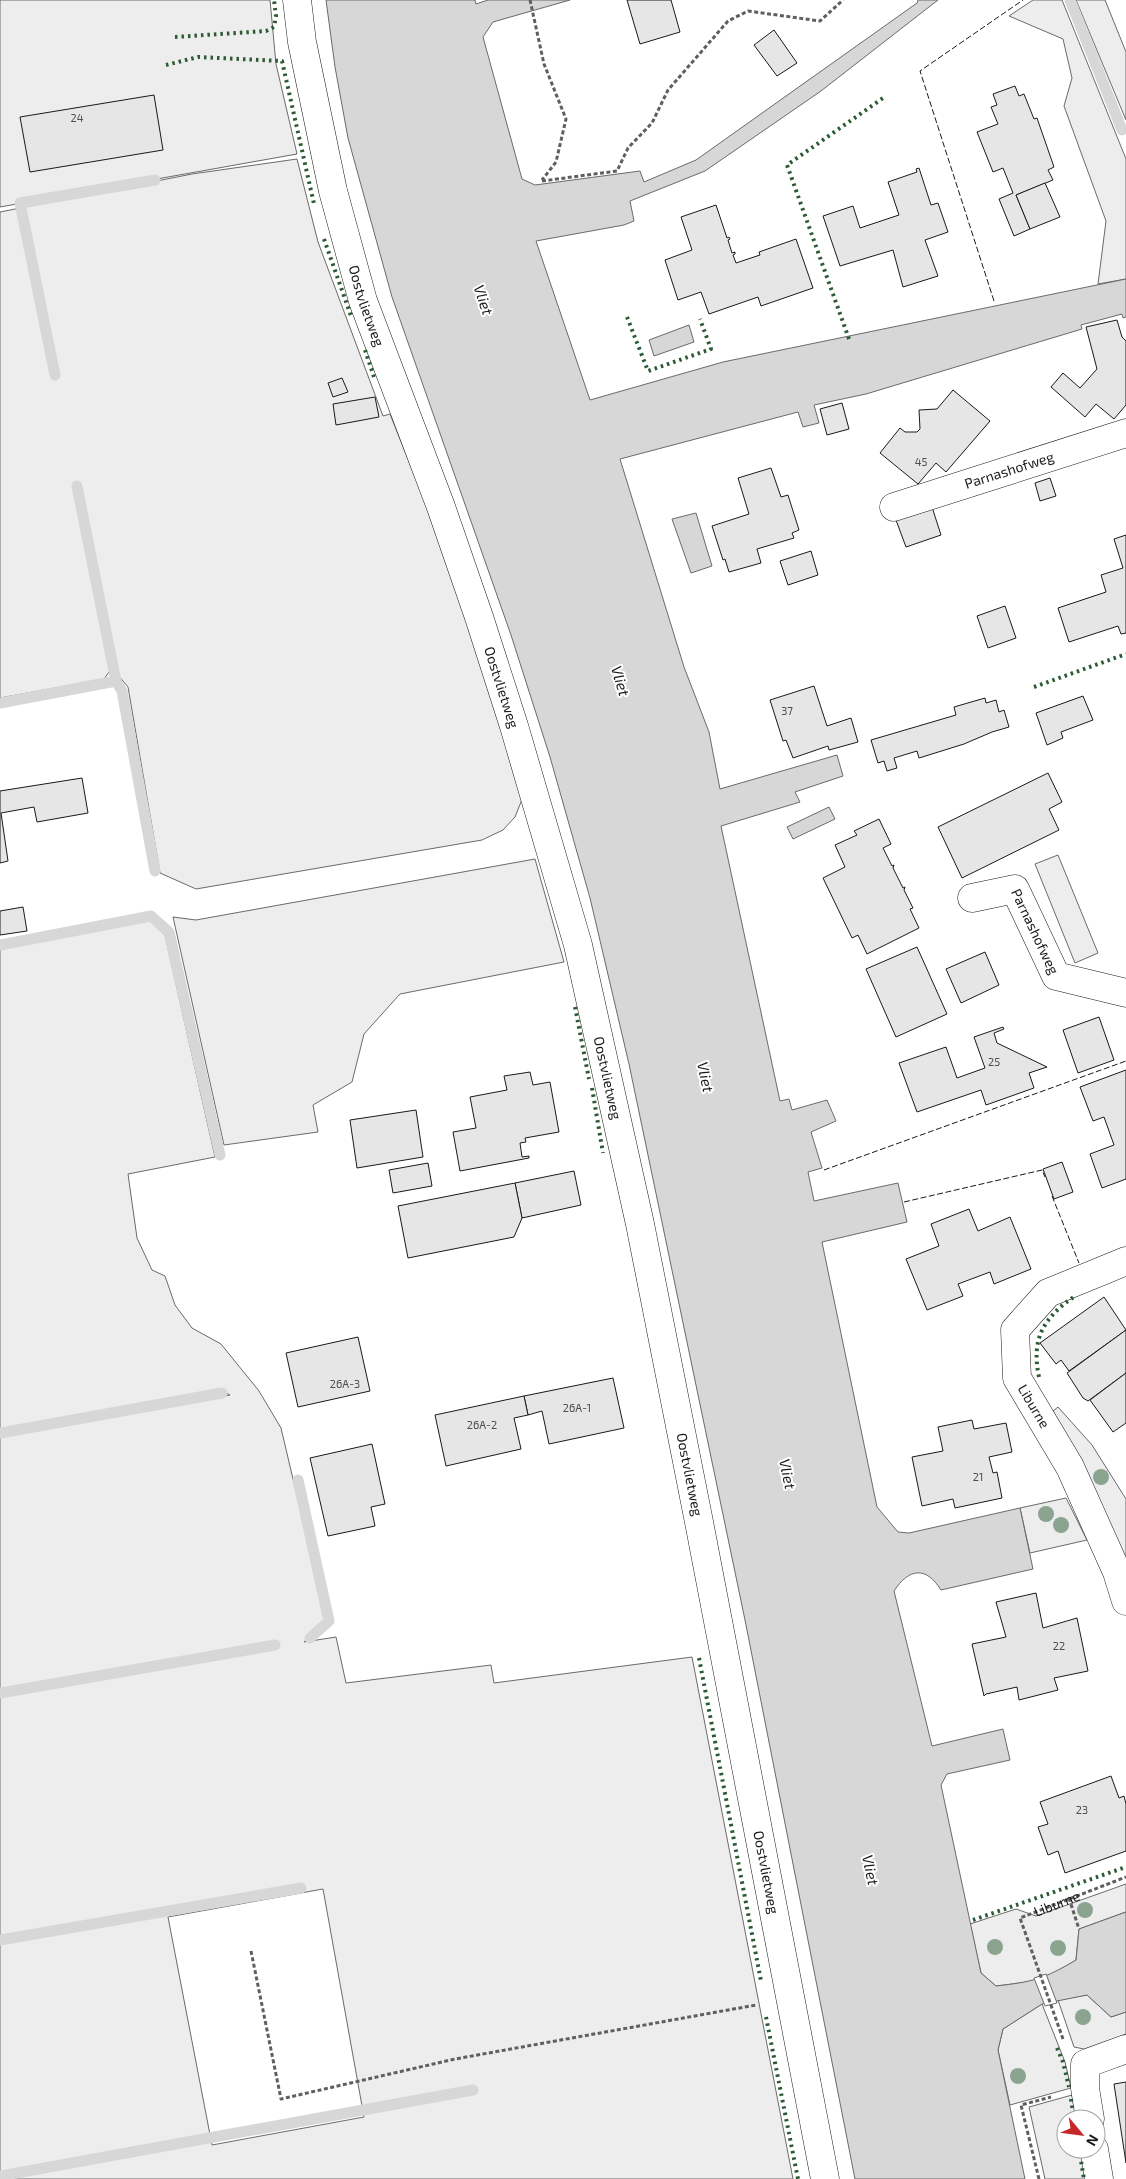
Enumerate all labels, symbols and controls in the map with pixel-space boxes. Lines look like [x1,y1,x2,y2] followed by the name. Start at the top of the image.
[71,111,84,124] house number: 24
[346,263,388,349] street label: Oostvlietweg
[470,282,498,318] water label: Vliet
[962,448,1056,492] street label: Parnashofweg
[915,455,927,468] house number: 45
[481,644,523,730] street label: Oostvlietweg
[608,663,634,698] water label: Vliet
[781,704,793,717] house number: 37
[1008,886,1063,977] street label: Parnashofweg
[591,1035,626,1121] street label: Oostvlietweg
[988,1055,1000,1068] house number: 25
[694,1060,718,1094] water label: Vliet
[330,1377,360,1390] house number: 26A-3
[1015,1381,1054,1431] street label: Liburne
[563,1401,591,1414] house number: 26A-1
[467,1418,497,1431] house number: 26A-2
[674,1431,707,1518] street label: Oostvlietweg
[776,1457,800,1491] water label: Vliet
[973,1470,983,1483] house number: 21
[1053,1639,1065,1652] house number: 22
[1076,1803,1088,1816] house number: 23
[750,1829,783,1915] street label: Oostvlietweg
[859,1853,883,1887] water label: Vliet
[1031,1887,1082,1920] street label: Liburne
[1056,2109,1106,2159] north arrow
[1083,2132,1103,2149] text: N

